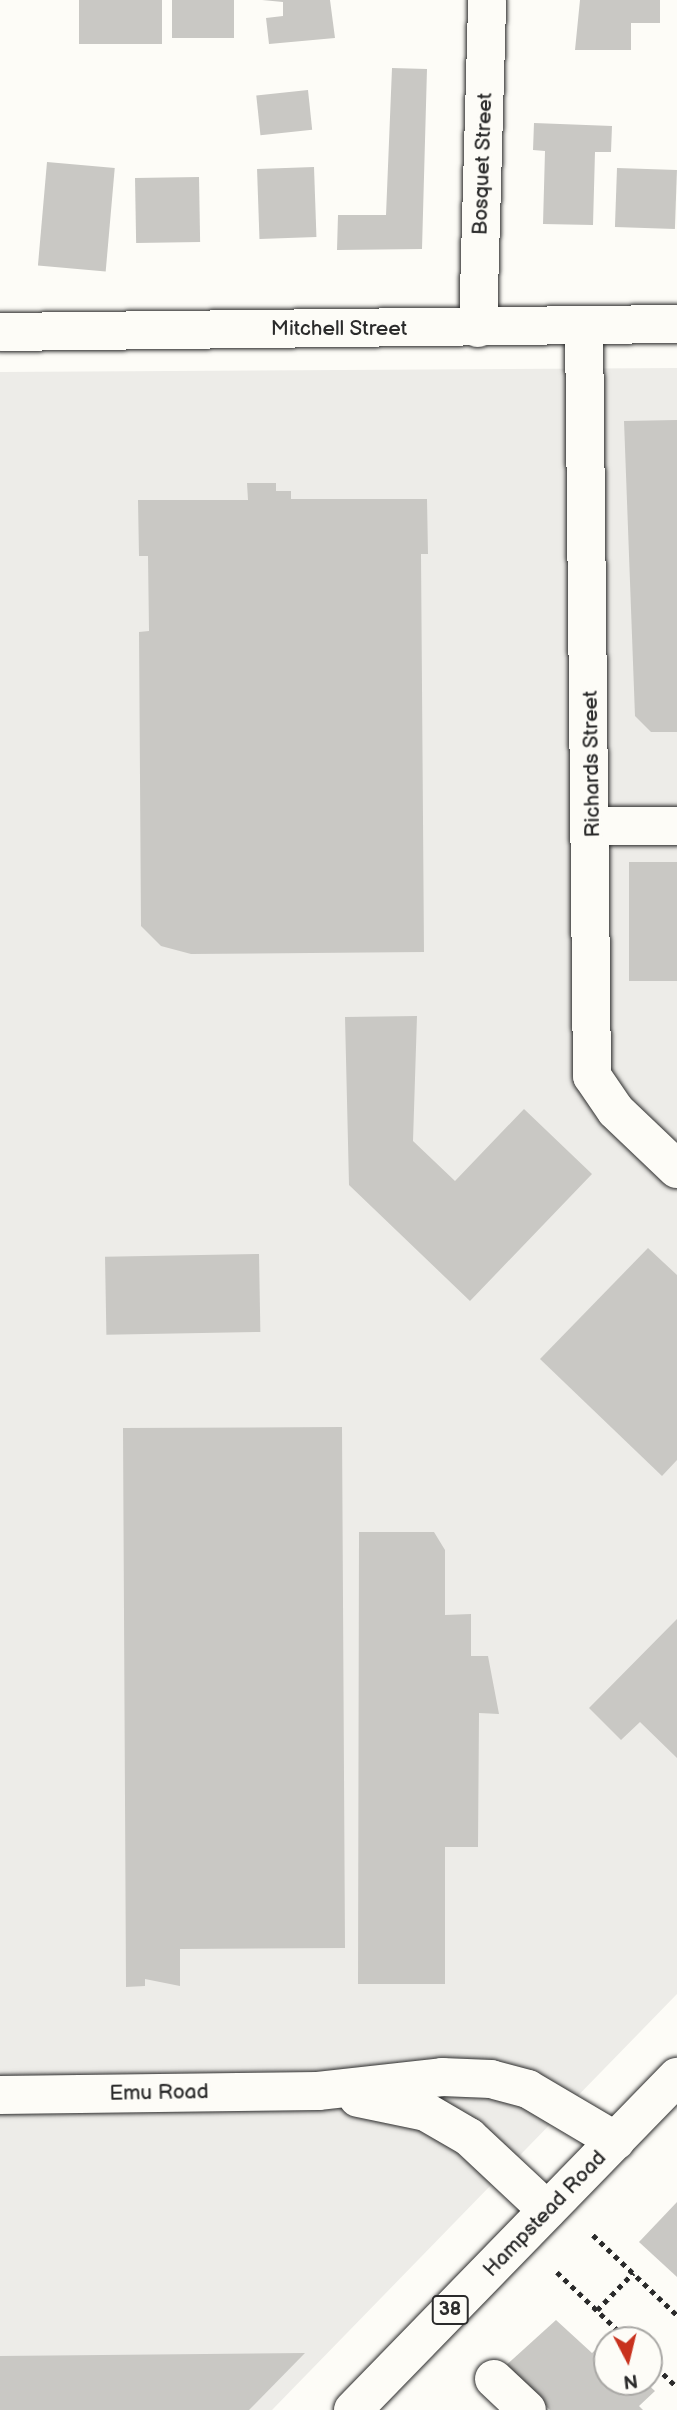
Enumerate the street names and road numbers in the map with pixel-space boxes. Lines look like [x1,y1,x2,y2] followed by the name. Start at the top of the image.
[468,92,498,236] street label: Bosquet Street
[271,316,407,342] street label: Mitchell Street
[578,690,606,838] street label: Richards Street
[109,2080,209,2106] street label: Emu Road
[478,2146,612,2282] street label: Hampstead Road
[431,2294,469,2326] road number: 38

